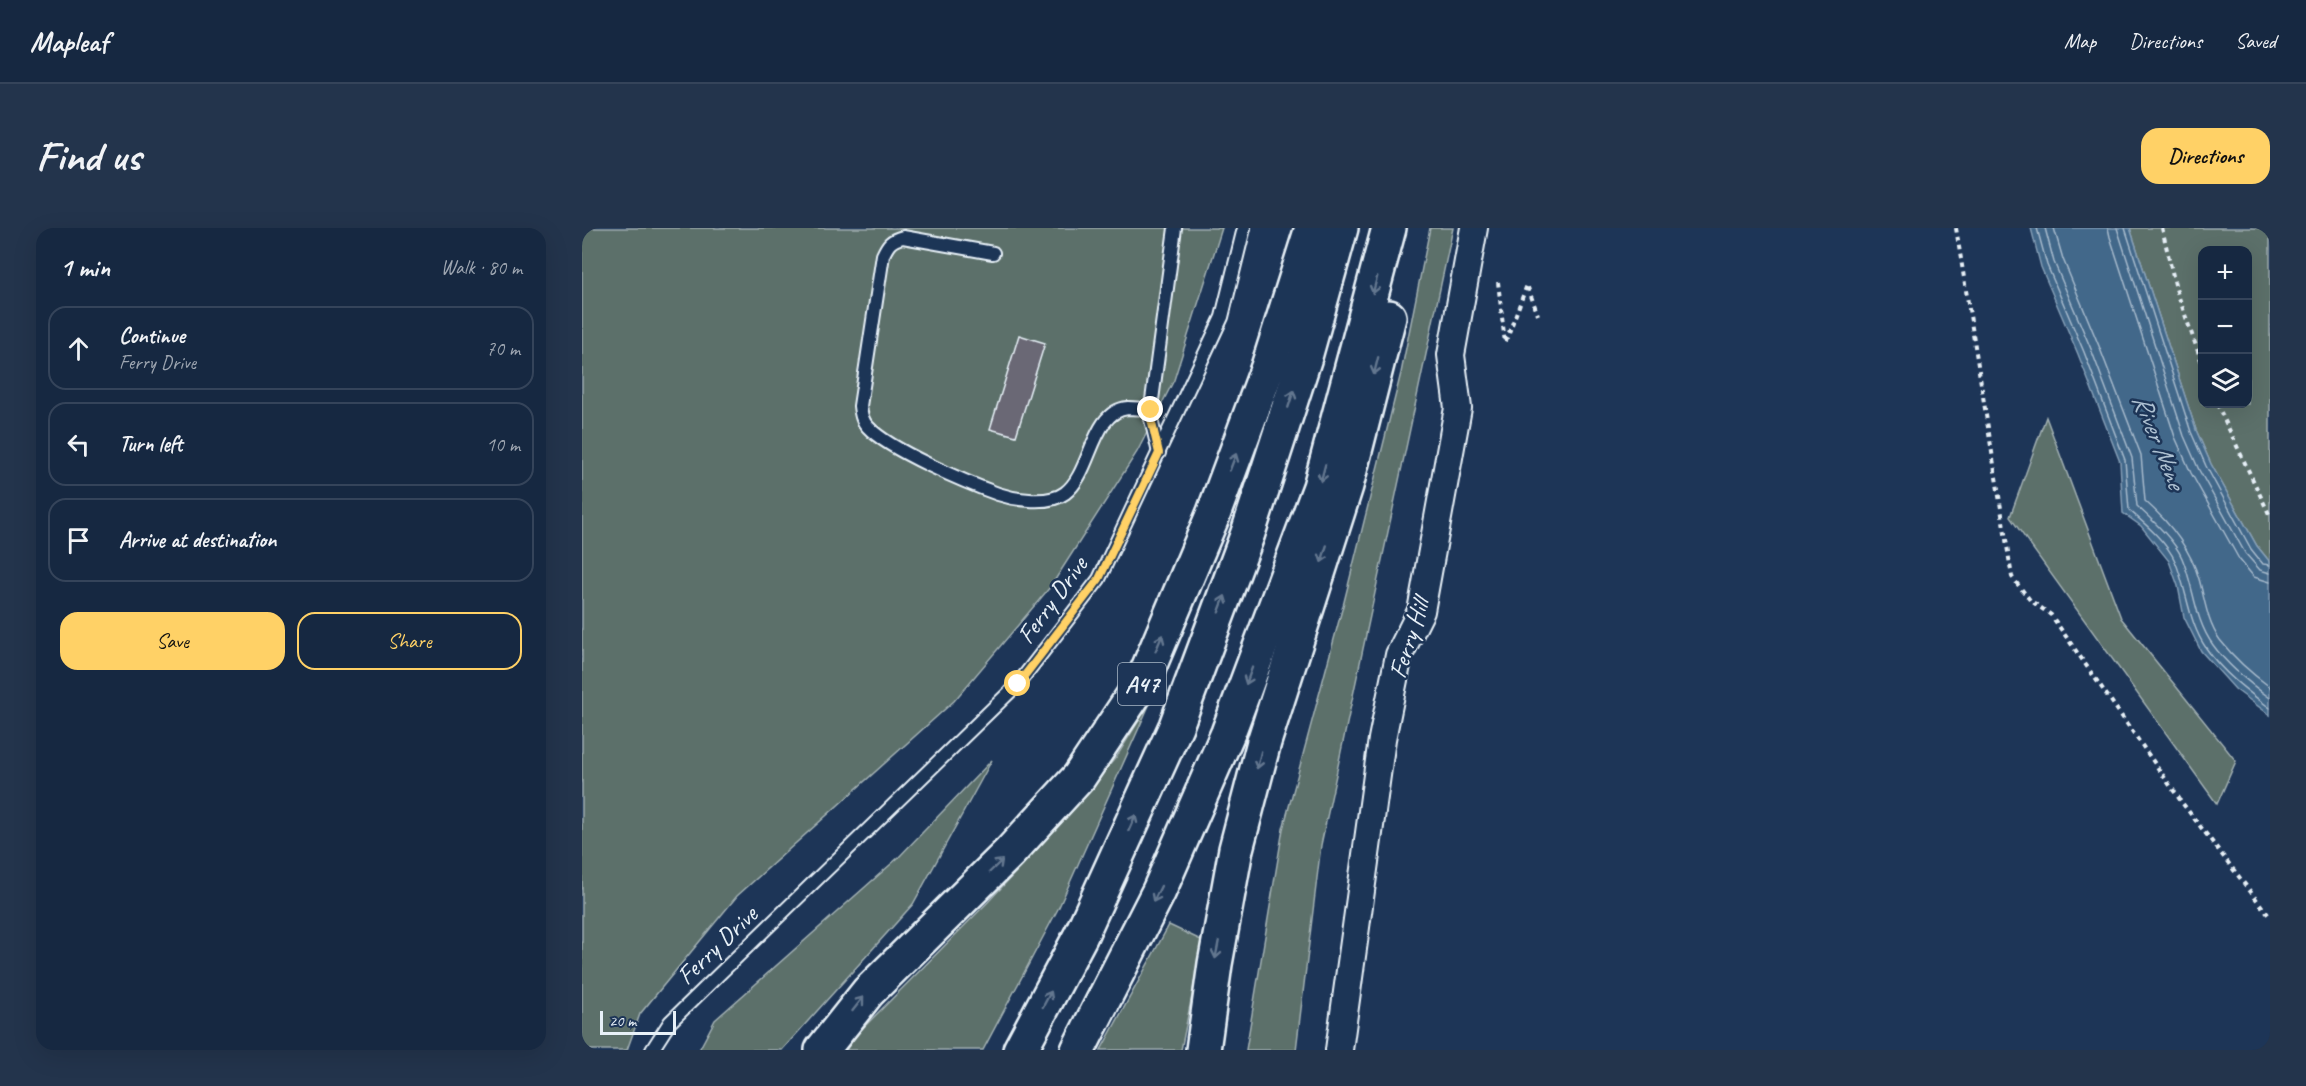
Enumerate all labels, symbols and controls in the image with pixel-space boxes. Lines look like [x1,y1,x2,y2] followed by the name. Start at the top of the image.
[30,24,108,59] text: Mapleaf
[2064,28,2096,54] text: Map
[2129,28,2202,54] text: Directions
[2235,28,2276,54] text: Saved
[2141,128,2270,184] button: Directions
[36,130,141,183] text: Find us
[2198,246,2252,408] map controls
[2198,246,2252,300] button: +
[60,251,110,284] text: 1 min
[441,255,522,280] text: Walk · 80 m
[1368,275,1380,294] one-way arrow
[2198,300,2252,354] button: −
[119,322,185,350] text: Continue
[62,332,95,365] icon: ahead
[486,336,520,361] text: 70 m
[119,350,196,375] text: Ferry Drive
[2198,354,2252,408] button: layers
[1370,357,1382,376] one-way arrow
[2125,389,2195,497] water label: River Nene
[1286,390,1297,409] one-way arrow
[1137,396,1163,422] route end
[62,428,95,461] icon: left
[119,430,183,458] text: Turn left
[486,432,520,457] text: 10 m
[1228,453,1239,472] one-way arrow
[1317,463,1329,482] one-way arrow
[62,524,95,557] icon: arrive
[119,526,276,554] text: Arrive at destination
[1318,544,1329,563] one-way arrow
[1009,549,1096,650] street label: Ferry Drive
[1381,590,1439,682] street label: Ferry Hill
[1217,595,1228,614] one-way arrow
[60,612,285,670] button: Save
[297,612,522,670] button: Share
[1154,634,1165,652] one-way arrow
[1118,663,1166,705] road number: A47
[1243,666,1254,684] one-way arrow
[1004,670,1030,696] route start
[1253,750,1264,769] one-way arrow
[1127,815,1139,833] one-way arrow
[988,859,1003,873] one-way arrow
[1151,885,1163,903] one-way arrow
[670,897,766,992] street label: Ferry Drive
[1211,940,1222,960] one-way arrow
[1042,990,1053,1008] one-way arrow
[852,996,865,1012] one-way arrow
[600,1008,676,1036] scale bar
[609,1011,636,1031] text: 20 m

